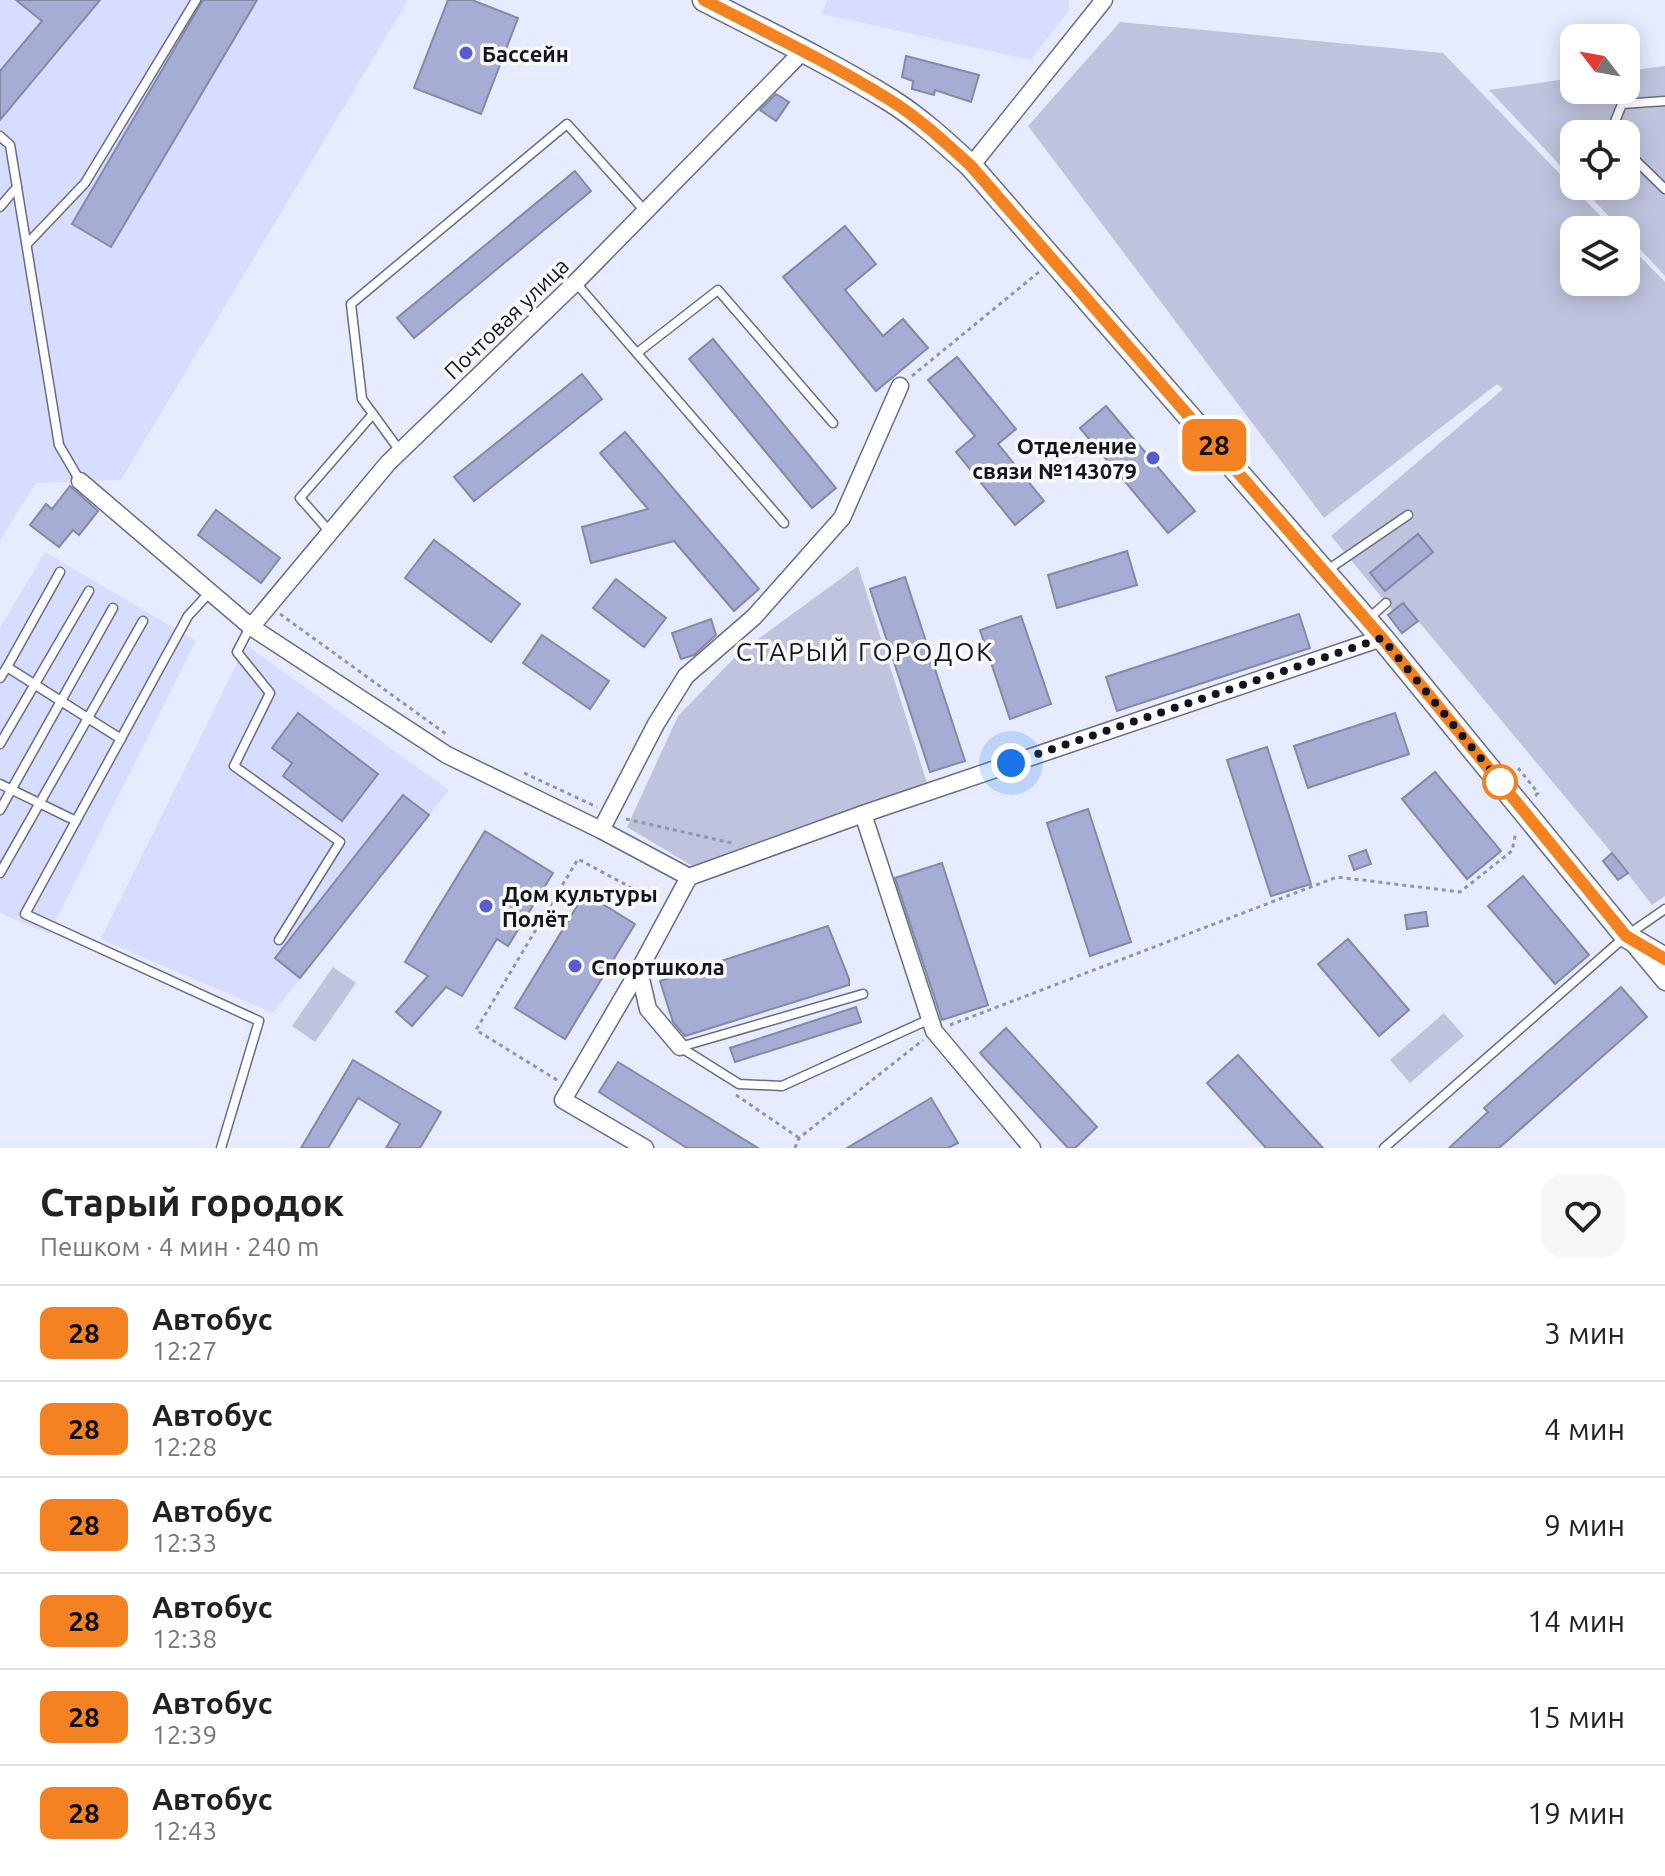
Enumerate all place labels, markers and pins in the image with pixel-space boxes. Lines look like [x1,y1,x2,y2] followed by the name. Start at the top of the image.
[482,41,569,66] place label: Бассейн
[457,44,475,62] marker: Бассейн
[972,433,1137,483] place label: Отделение связи №143079
[1144,449,1162,467] marker: Отделение связи №143079
[1483,765,1517,799] unlabelled marker
[502,881,658,931] place label: Дом культуры Полёт
[477,897,495,915] marker: Дом культуры Полёт
[591,954,725,979] place label: Спортшкола
[566,957,584,975] marker: Спортшкола

